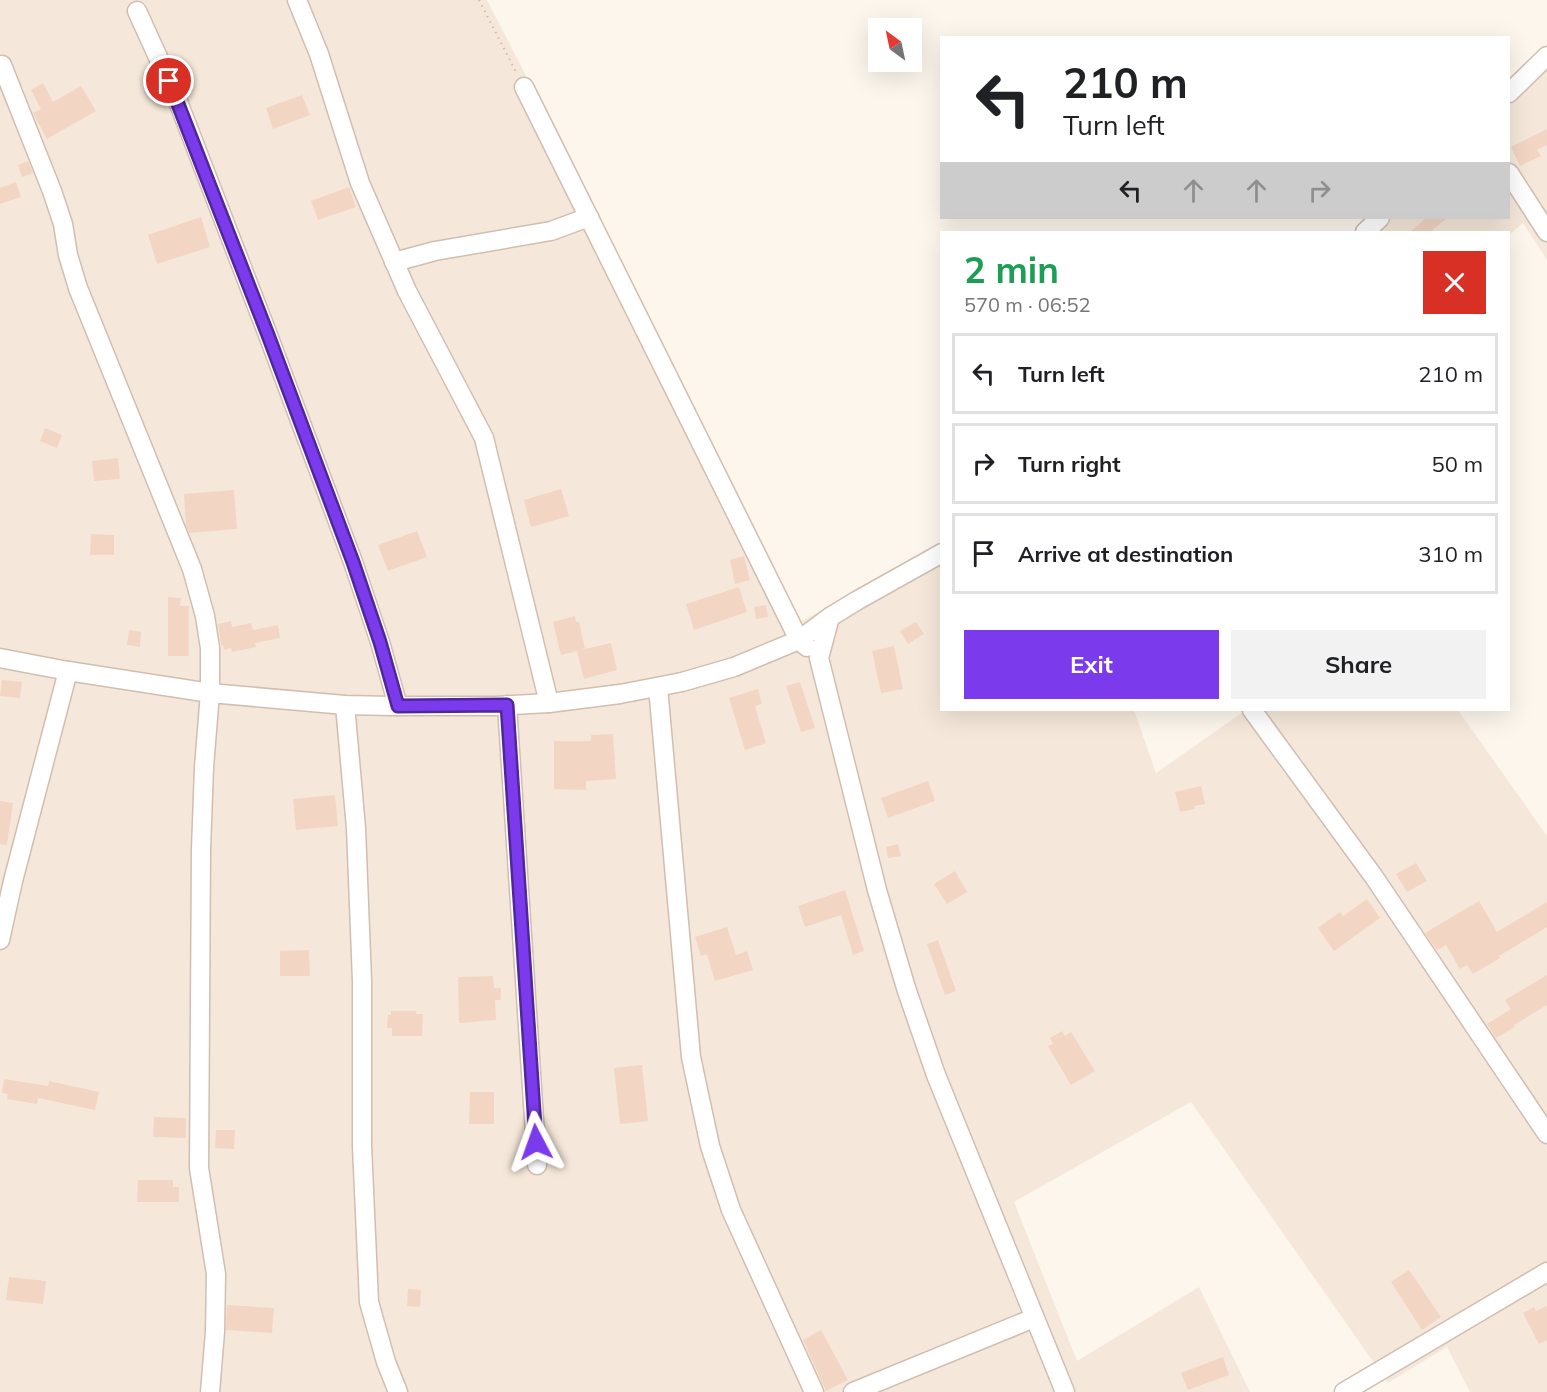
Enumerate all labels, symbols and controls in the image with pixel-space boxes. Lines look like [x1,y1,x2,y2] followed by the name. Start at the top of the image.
[868,18,922,72] north arrow
[868,18,922,72] map controls
[143,55,194,106] pin
[1063,56,1188,109] text: 210 m
[964,60,1042,138] icon: left
[152,64,185,97] icon: arrive
[1063,108,1165,142] text: Turn left
[1114,174,1147,207] icon: left
[1177,174,1210,207] icon: ahead
[1240,174,1273,207] icon: ahead
[1303,174,1336,207] icon: right
[964,247,1059,292] text: 2 min
[1423,251,1486,314] button: close
[964,292,1090,317] text: 570 m · 06:52
[967,357,1000,390] icon: left
[1018,360,1105,388] text: Turn left
[1418,360,1483,388] text: 210 m
[967,447,1000,480] icon: right
[1018,450,1121,478] text: Turn right
[1432,450,1483,478] text: 50 m
[967,537,1000,570] icon: arrive
[1018,540,1233,568] text: Arrive at destination
[1418,540,1483,568] text: 310 m
[964,630,1219,699] button: Exit
[1231,630,1486,699] button: Share
[504,1110,568,1174] position arrow

